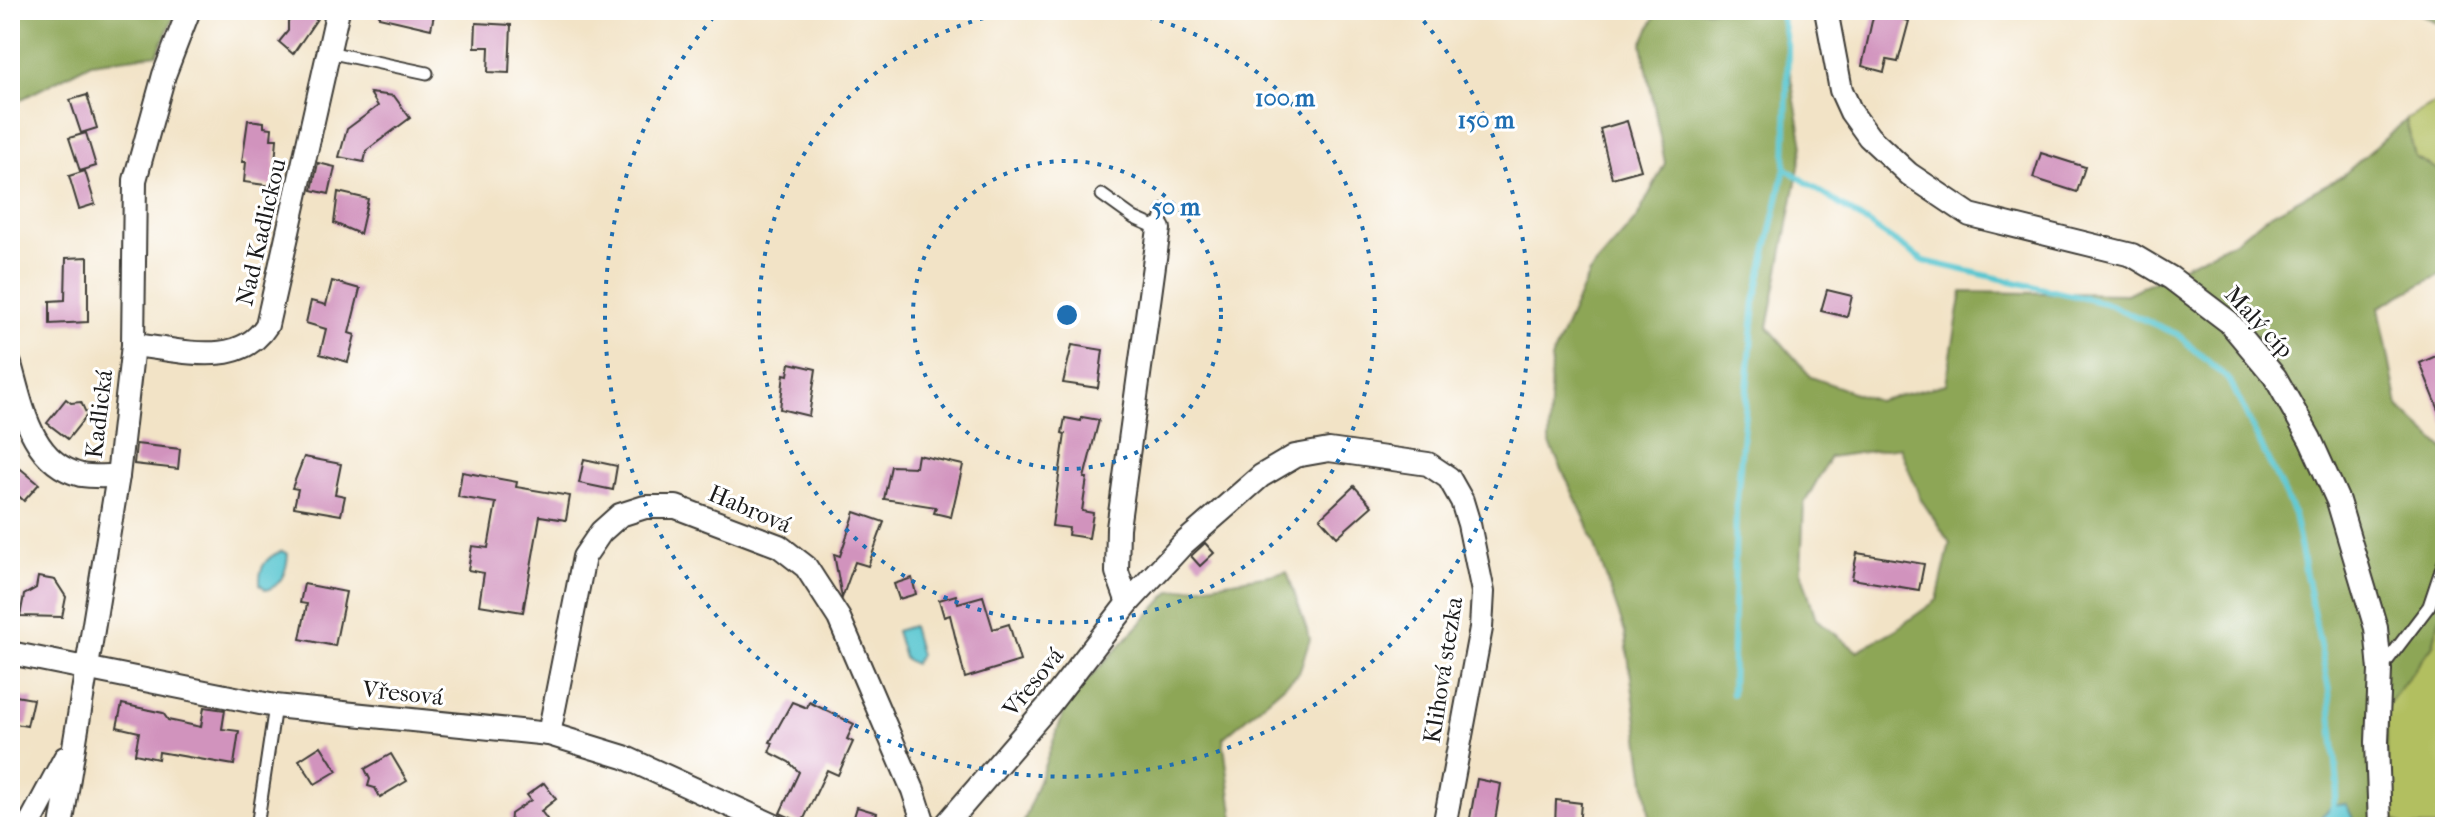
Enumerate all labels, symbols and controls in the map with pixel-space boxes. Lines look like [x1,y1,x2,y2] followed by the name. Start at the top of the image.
[1255,84,1316,112] text: 100 m
[1457,106,1516,134] text: 150 m
[230,155,292,308] street label: Nad Kadlickou
[1152,193,1201,221] text: 50 m
[2219,280,2299,364] street label: Malý cíp
[1053,301,1081,329] centre of rings
[80,367,118,460] street label: Kadlická
[704,479,796,539] street label: Habrová
[1418,594,1469,745] street label: Klihová stezka
[996,641,1070,723] street label: Vřesová
[360,675,446,711] street label: Vřesová

